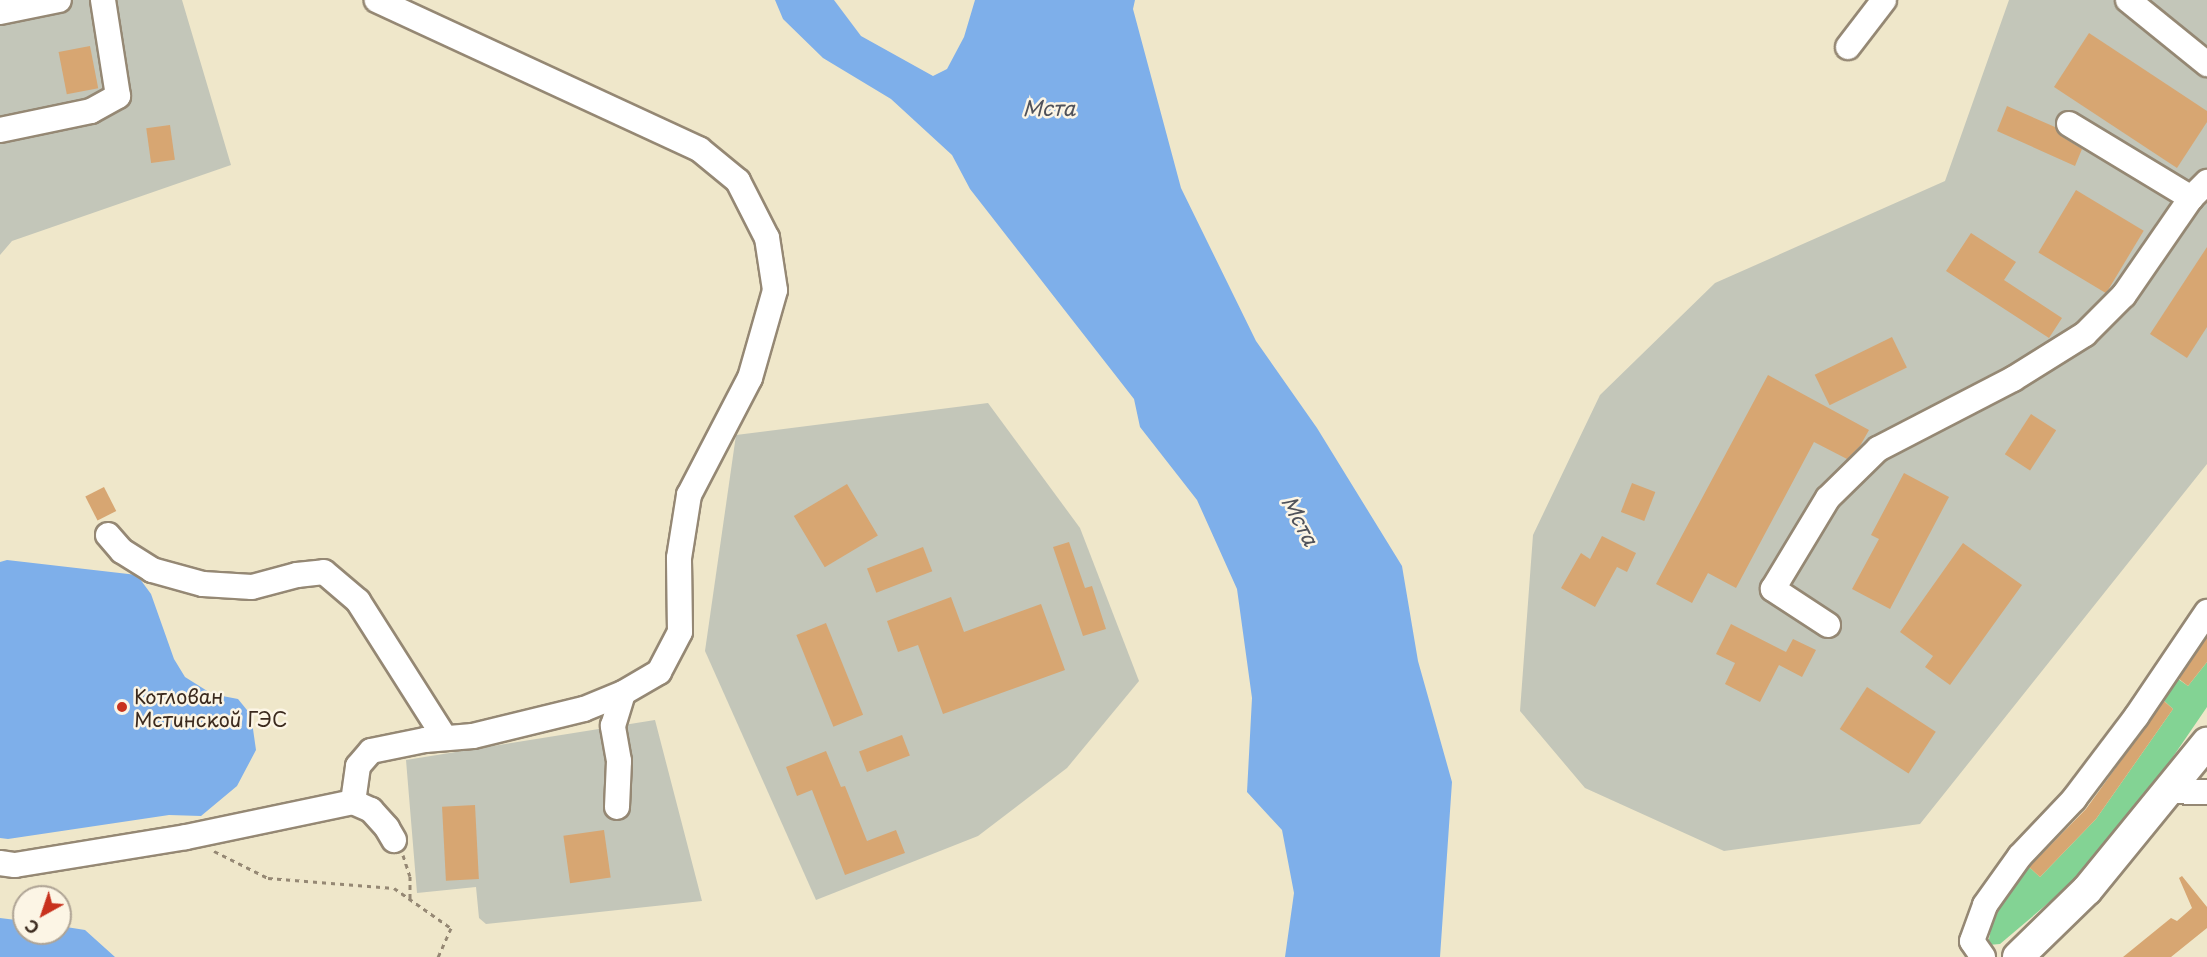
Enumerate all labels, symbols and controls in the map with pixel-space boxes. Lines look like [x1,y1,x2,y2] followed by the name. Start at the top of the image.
[1023,94,1075,120] water label: Мста
[1277,491,1325,549] water label: Мста
[134,684,288,731] place label: Котлован Мстинской ГЭС
[115,700,129,714] marker: Котлован Мстинской ГЭС
[12,885,72,945] north arrow
[19,914,44,940] text: С

